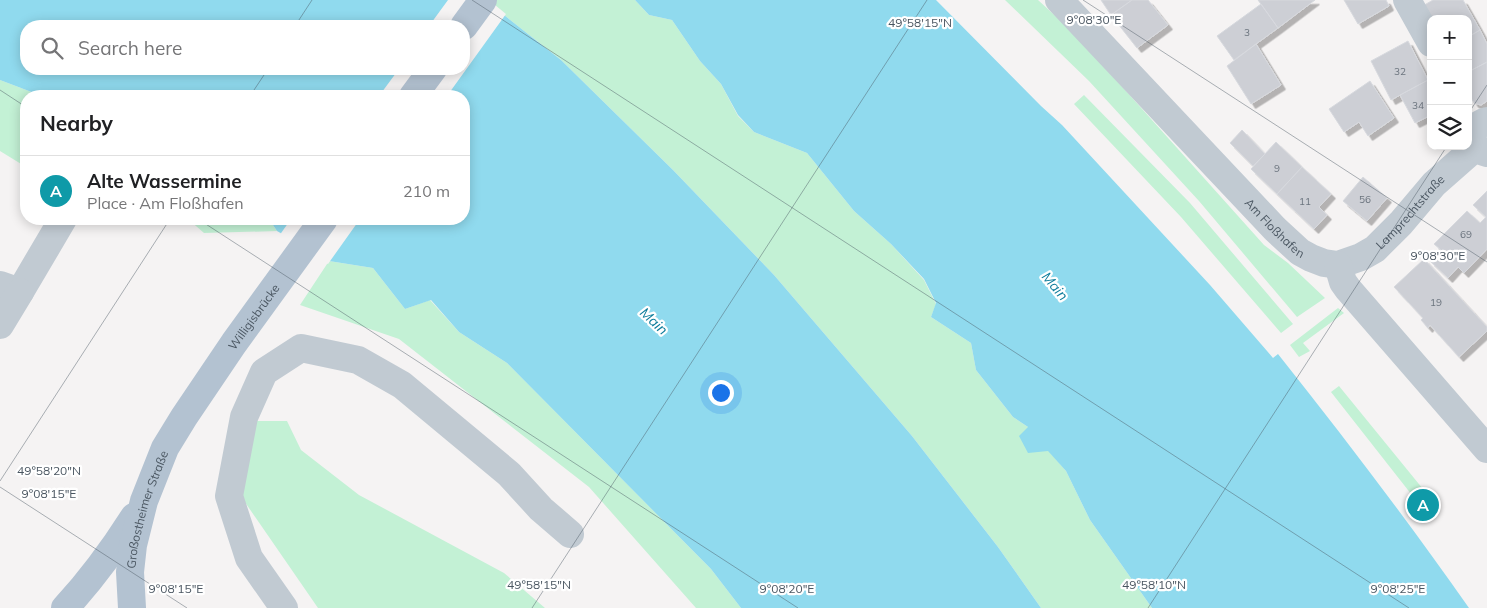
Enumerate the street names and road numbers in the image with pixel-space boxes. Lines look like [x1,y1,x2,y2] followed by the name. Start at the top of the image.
[1372,171,1447,252] street label: Lamprechtstraße
[1242,195,1307,261] street label: Am Floßhafen
[224,281,282,352] street label: Willigisbrücke
[123,448,171,569] street label: Großostheimer Straße

